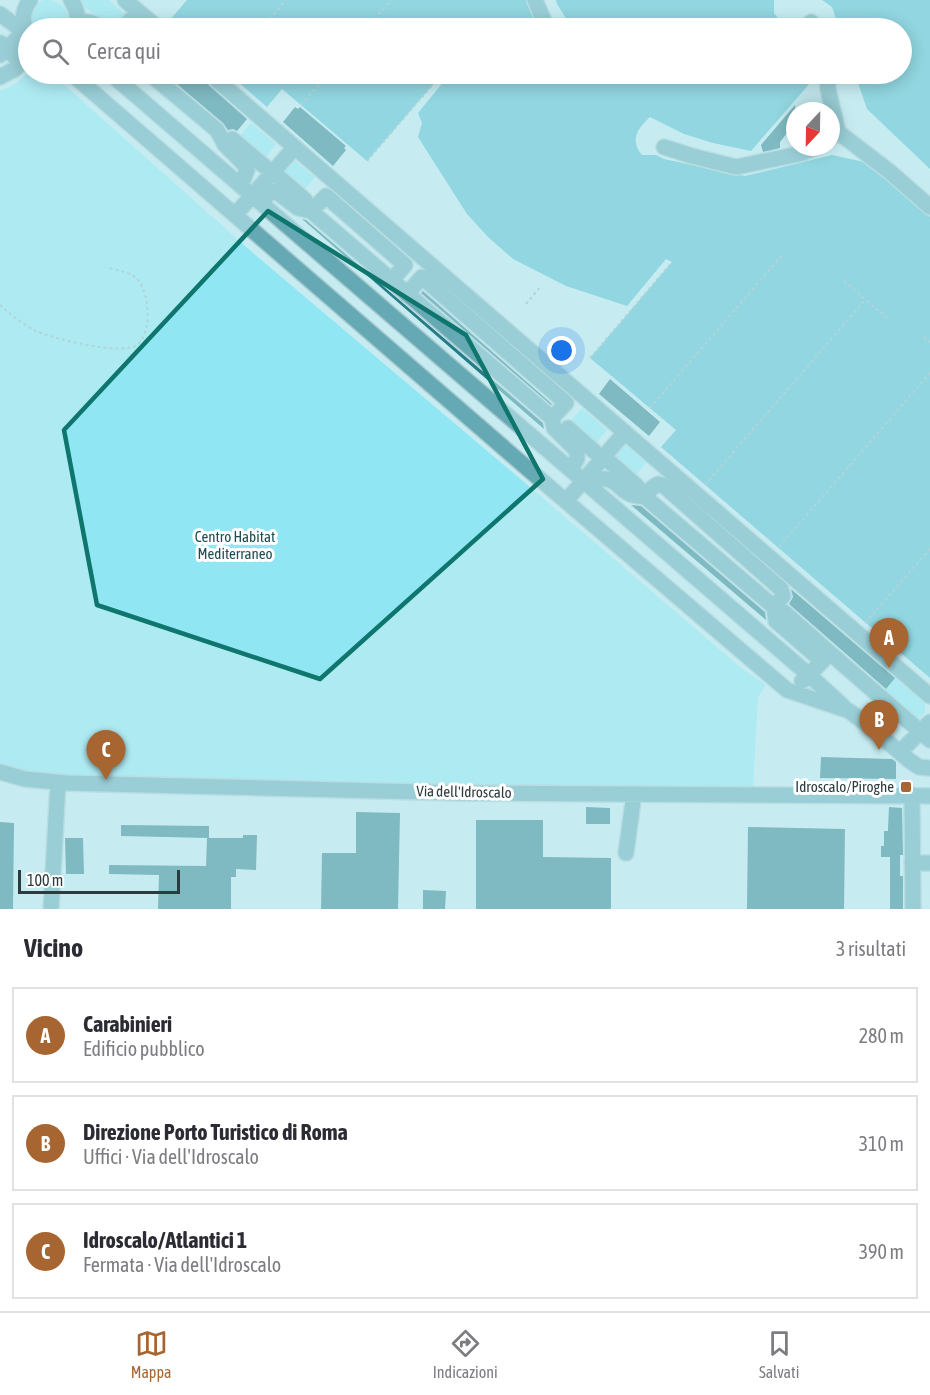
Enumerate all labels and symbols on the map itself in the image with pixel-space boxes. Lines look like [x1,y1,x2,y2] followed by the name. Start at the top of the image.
[786,102,840,156] north arrow
[547,336,576,365] your location
[195,528,275,562] park label: Centro Habitat Mediterraneo
[870,618,908,668] pin: A
[860,700,898,750] pin: B
[86,730,126,780] pin: C
[795,778,894,795] place label: Idroscalo/Piroghe
[899,780,913,794] marker: Idroscalo/Piroghe
[416,782,512,801] street label: Via dell'Idroscalo
[18,867,180,894] scale bar

